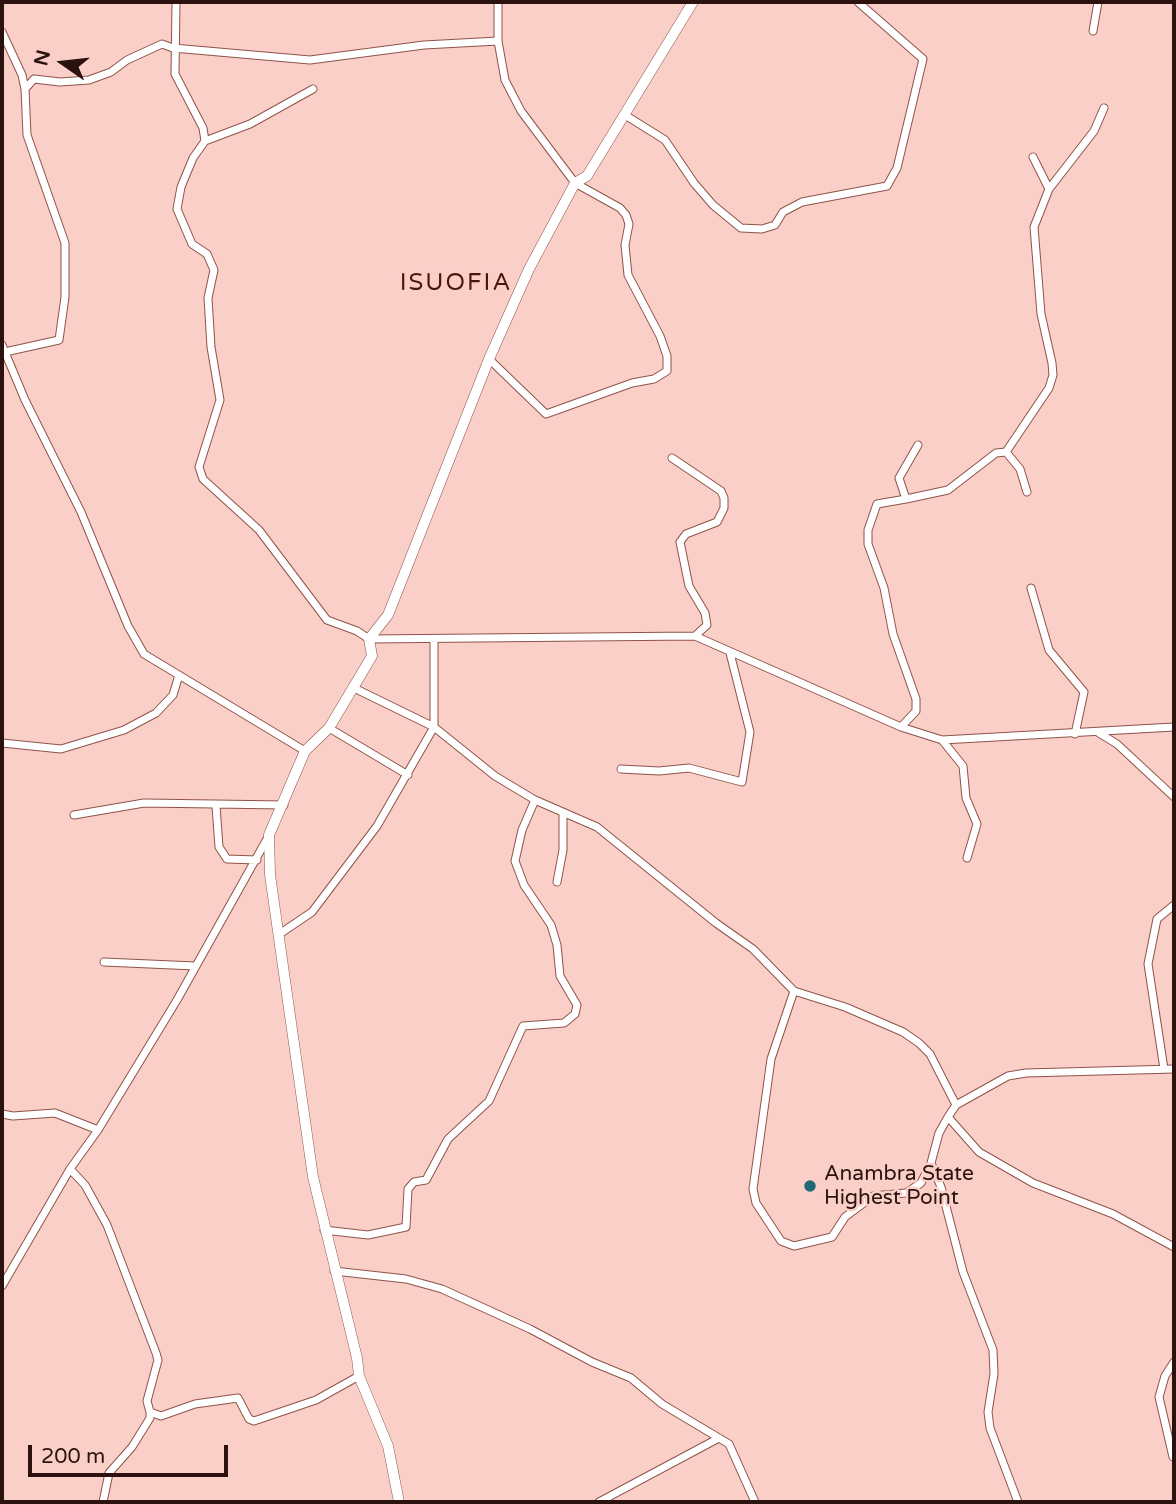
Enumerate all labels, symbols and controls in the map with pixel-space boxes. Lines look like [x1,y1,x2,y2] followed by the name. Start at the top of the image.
[28,28,98,98] north arrow
[30,48,55,68] text: N
[401,270,511,298] district label: ISUOFIA
[824,1161,974,1211] place label: Anambra State Highest Point
[802,1178,818,1194] marker: Anambra State Highest Point
[32,1430,231,1474] scale bar
[41,1444,105,1469] text: 200 m

